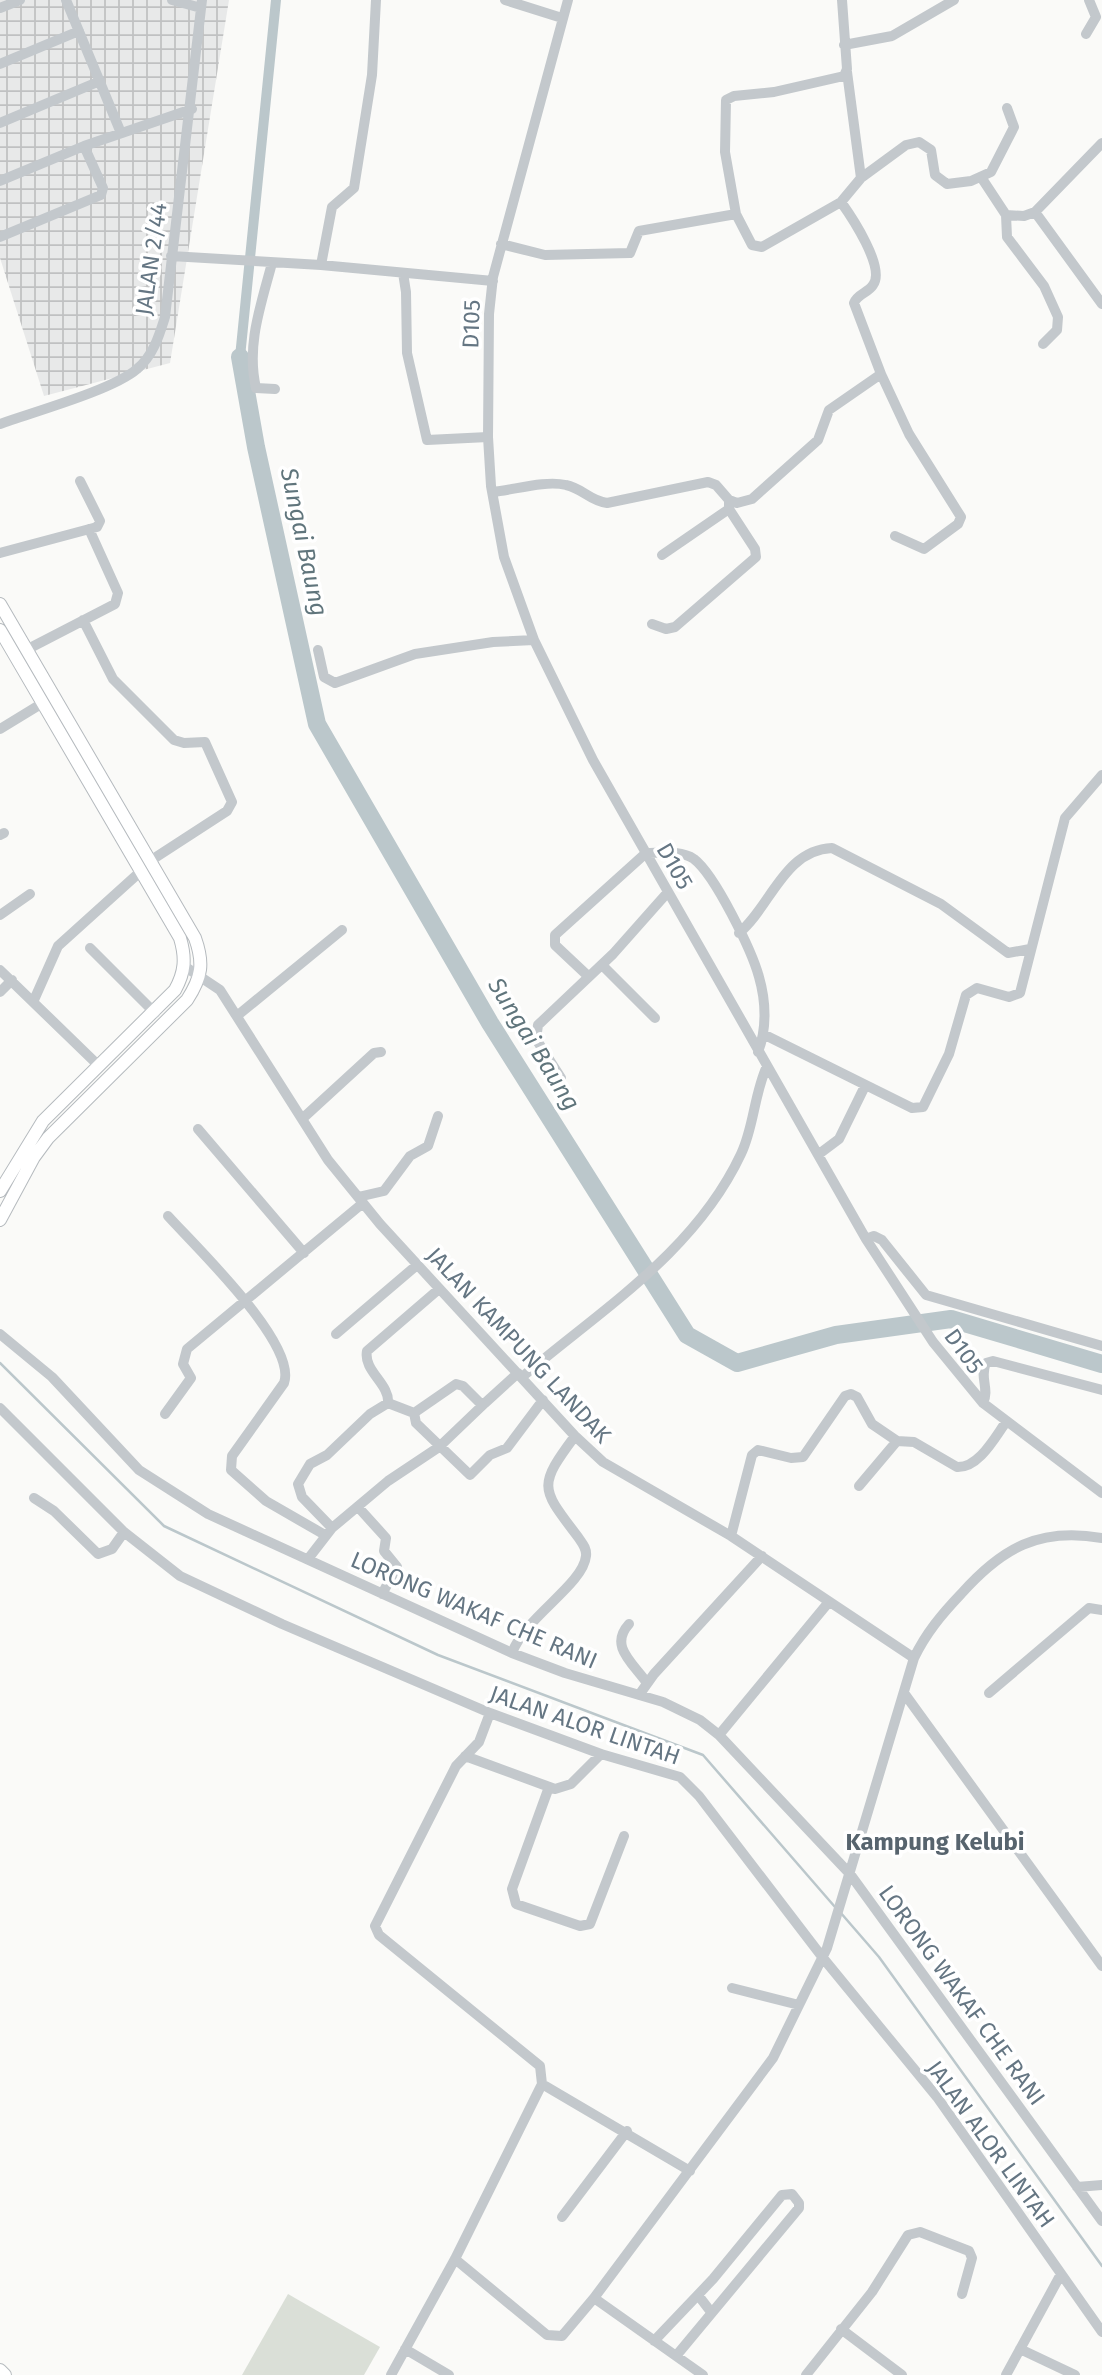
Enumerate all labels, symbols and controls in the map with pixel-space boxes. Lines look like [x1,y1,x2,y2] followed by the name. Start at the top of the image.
[129,201,173,317] street label: JALAN 2/44
[456,299,486,349] street label: D105
[274,464,333,619] water label: Sungai Baung
[651,838,699,894] street label: D105
[482,972,586,1115] water label: Sungai Baung
[421,1241,617,1449] street label: JALAN KAMPUNG LANDAK
[938,1323,990,1379] street label: D105
[347,1545,601,1675] street label: LORONG WAKAF CHE RANI
[486,1679,684,1771] street label: JALAN ALOR LINTAH
[845,1828,1025,1856] district label: Kampung Kelubi
[873,1880,1051,2110] street label: LORONG WAKAF CHE RANI
[921,2055,1061,2233] street label: JALAN ALOR LINTAH

